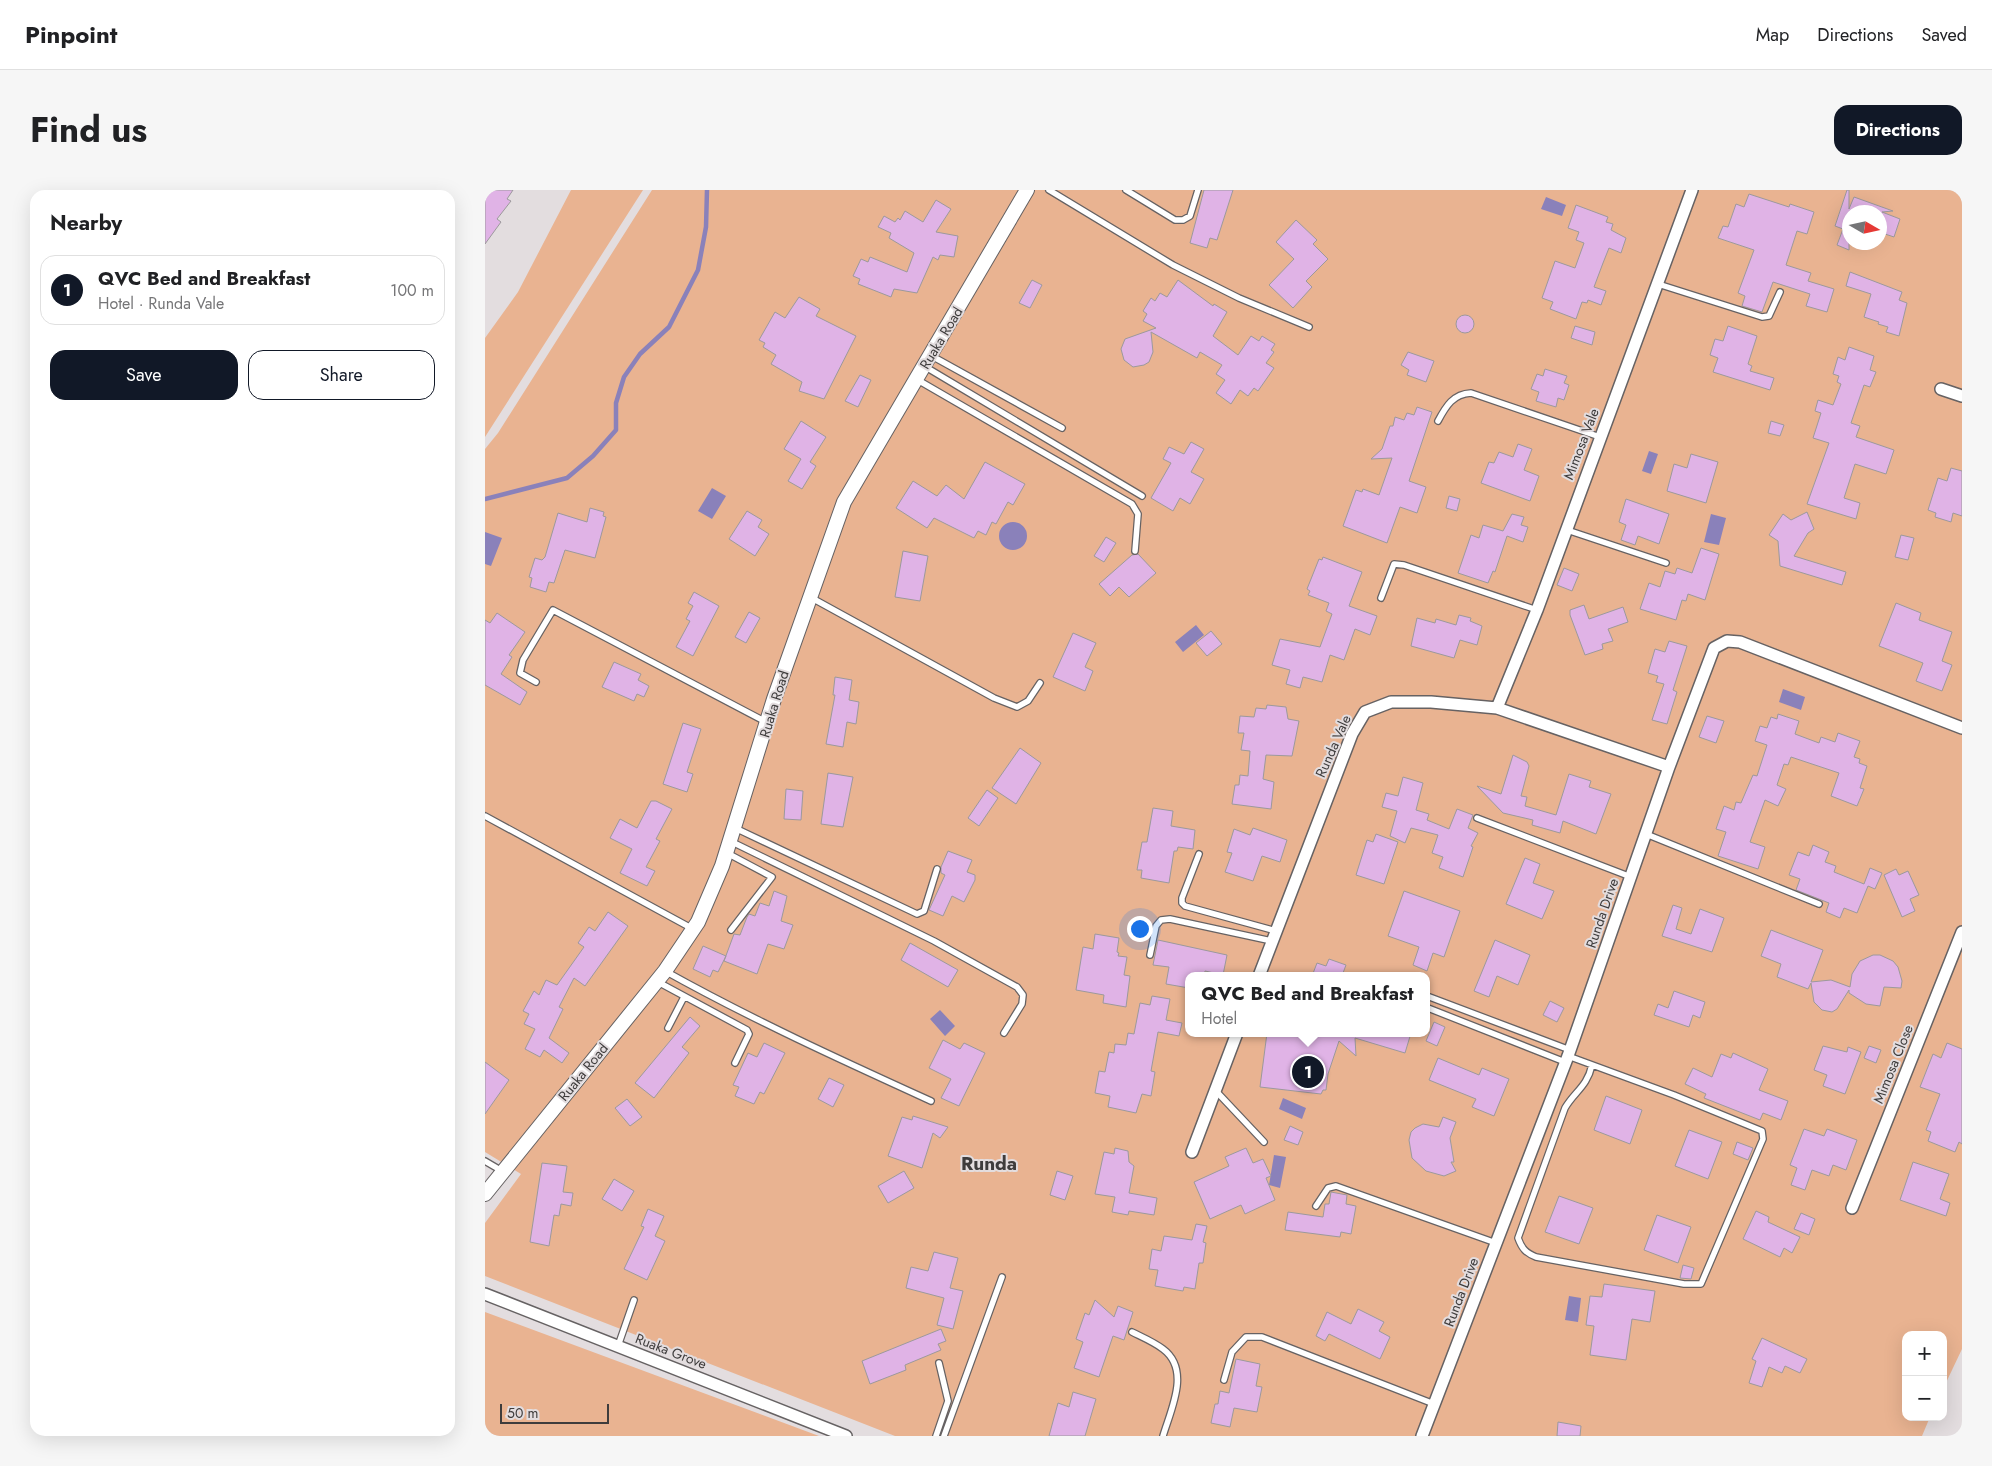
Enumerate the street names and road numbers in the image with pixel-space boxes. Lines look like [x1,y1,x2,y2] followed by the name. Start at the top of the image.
[915,303,967,373] street label: Ruaka Road
[1558,405,1604,483] street label: Mimosa Vale
[754,668,794,740] street label: Ruaka Road
[1310,712,1356,780] street label: Runda Vale
[1581,875,1623,951] street label: Runda Drive
[1868,1022,1918,1106] street label: Mimosa Close
[553,1039,613,1105] street label: Ruaka Road
[1439,1255,1483,1329] street label: Runda Drive
[632,1328,710,1374] street label: Ruaka Grove

